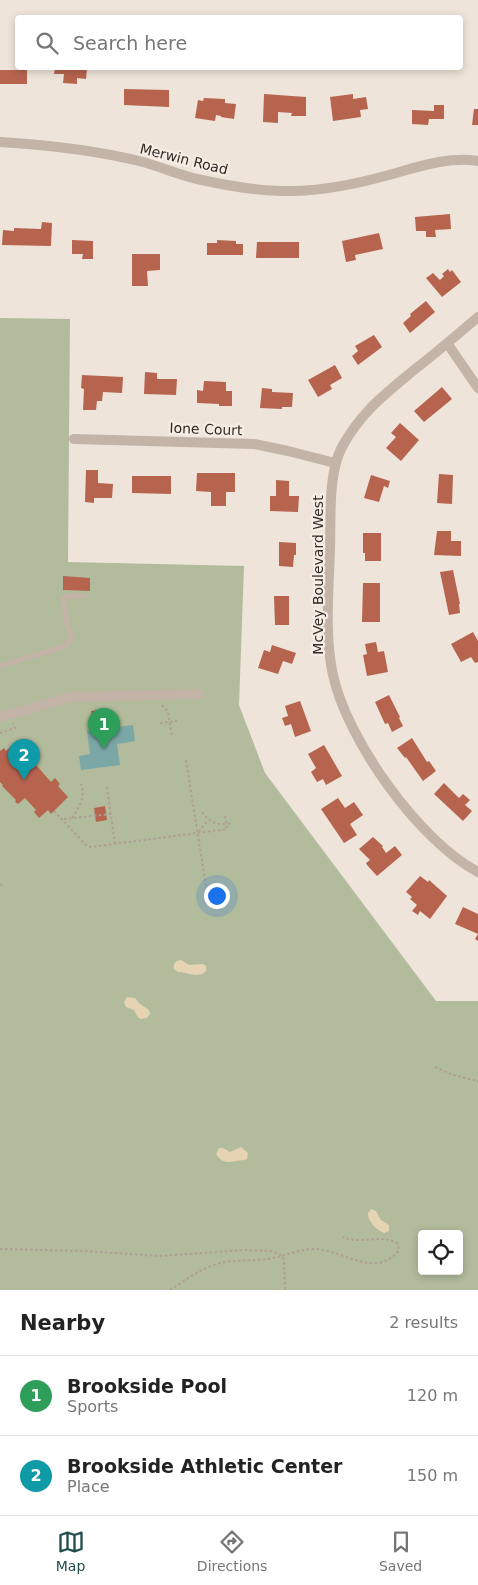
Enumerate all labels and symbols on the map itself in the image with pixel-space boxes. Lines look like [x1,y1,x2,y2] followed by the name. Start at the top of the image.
[138,140,230,178] street label: Merwin Road
[169,420,243,438] street label: Ione Court
[310,495,326,655] street label: McVey Boulevard West
[88,708,120,749] pin: 1
[8,739,40,780] pin: 2
[204,883,230,909] your location

